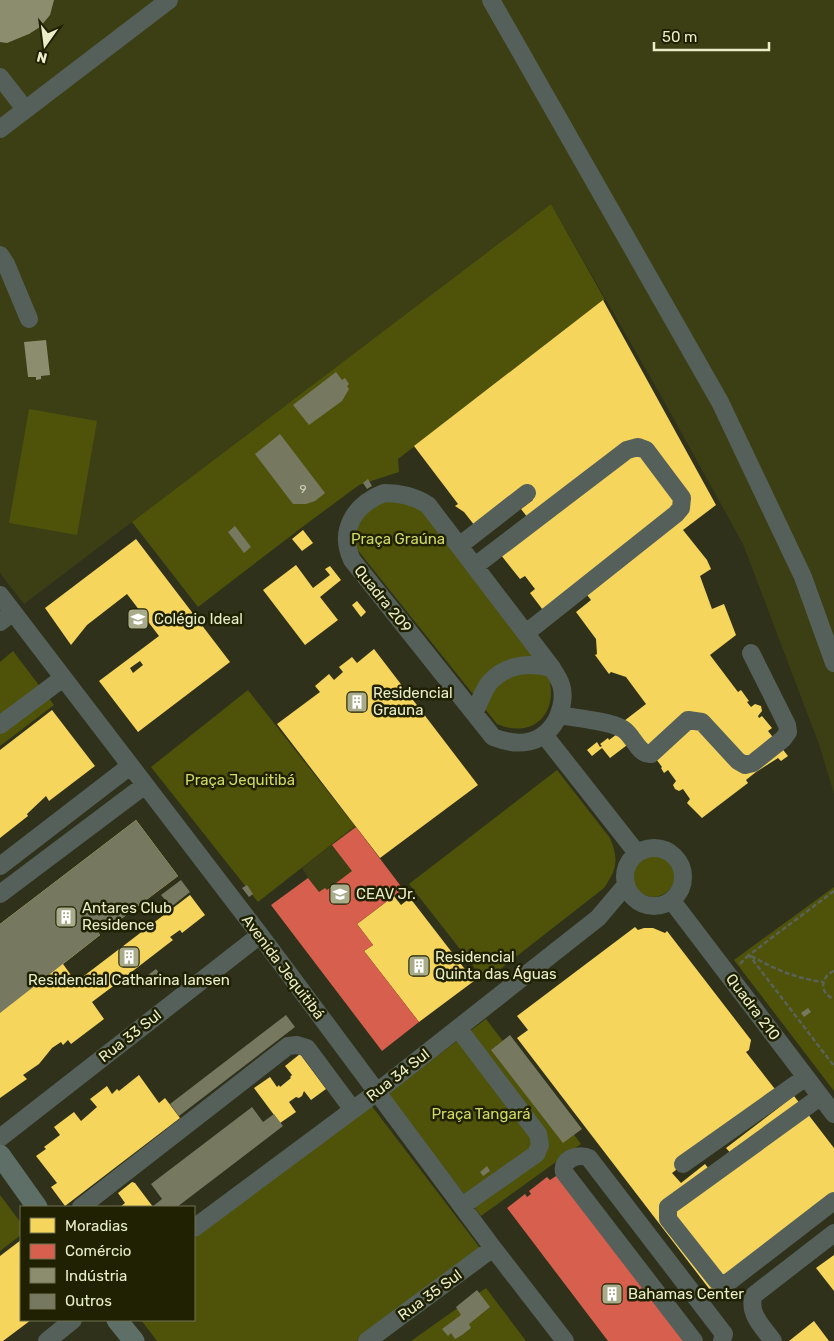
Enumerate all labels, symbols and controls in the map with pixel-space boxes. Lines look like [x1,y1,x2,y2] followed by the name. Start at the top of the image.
[20,20,70,70] north arrow
[654,20,769,52] scale bar
[662,28,697,46] text: 50 m
[35,48,49,67] text: N
[299,482,307,496] house number: 9
[351,530,445,548] park label: Praça Graúna
[350,562,416,636] street label: Quadra 209
[126,607,150,631] school or university icon: Colégio Ideal
[154,610,243,628] place label: Colégio Ideal
[373,684,453,719] place label: Residencial Grauna
[345,690,369,714] building icon: Residencial Grauna
[185,771,295,789] park label: Praça Jequitibá
[328,882,352,906] school or university icon: CEAV Jr.
[356,885,416,903] place label: CEAV Jr.
[82,899,172,934] place label: Antares Club Residence
[54,905,78,929] building icon: Antares Club Residence
[238,911,328,1023] street label: Avenida Jequitibá
[117,945,141,969] building icon: Residencial Catharina Iansen
[435,948,557,983] place label: Residencial Quinta das Águas
[407,954,431,978] building icon: Residencial Quinta das Águas
[722,970,784,1044] street label: Quadra 210
[28,971,230,989] place label: Residencial Catharina Iansen
[95,1006,165,1066] street label: Rua 33 Sul
[363,1045,433,1105] street label: Rua 34 Sul
[431,1105,531,1123] park label: Praça Tangará
[20,1206,195,1321] legend
[65,1217,128,1235] text: Moradias
[65,1242,131,1260] text: Comércio
[395,1266,465,1324] street label: Rua 35 Sul
[65,1267,127,1285] text: Indústria
[600,1282,624,1306] building icon: Bahamas Center
[628,1285,744,1303] place label: Bahamas Center
[65,1292,112,1310] text: Outros

